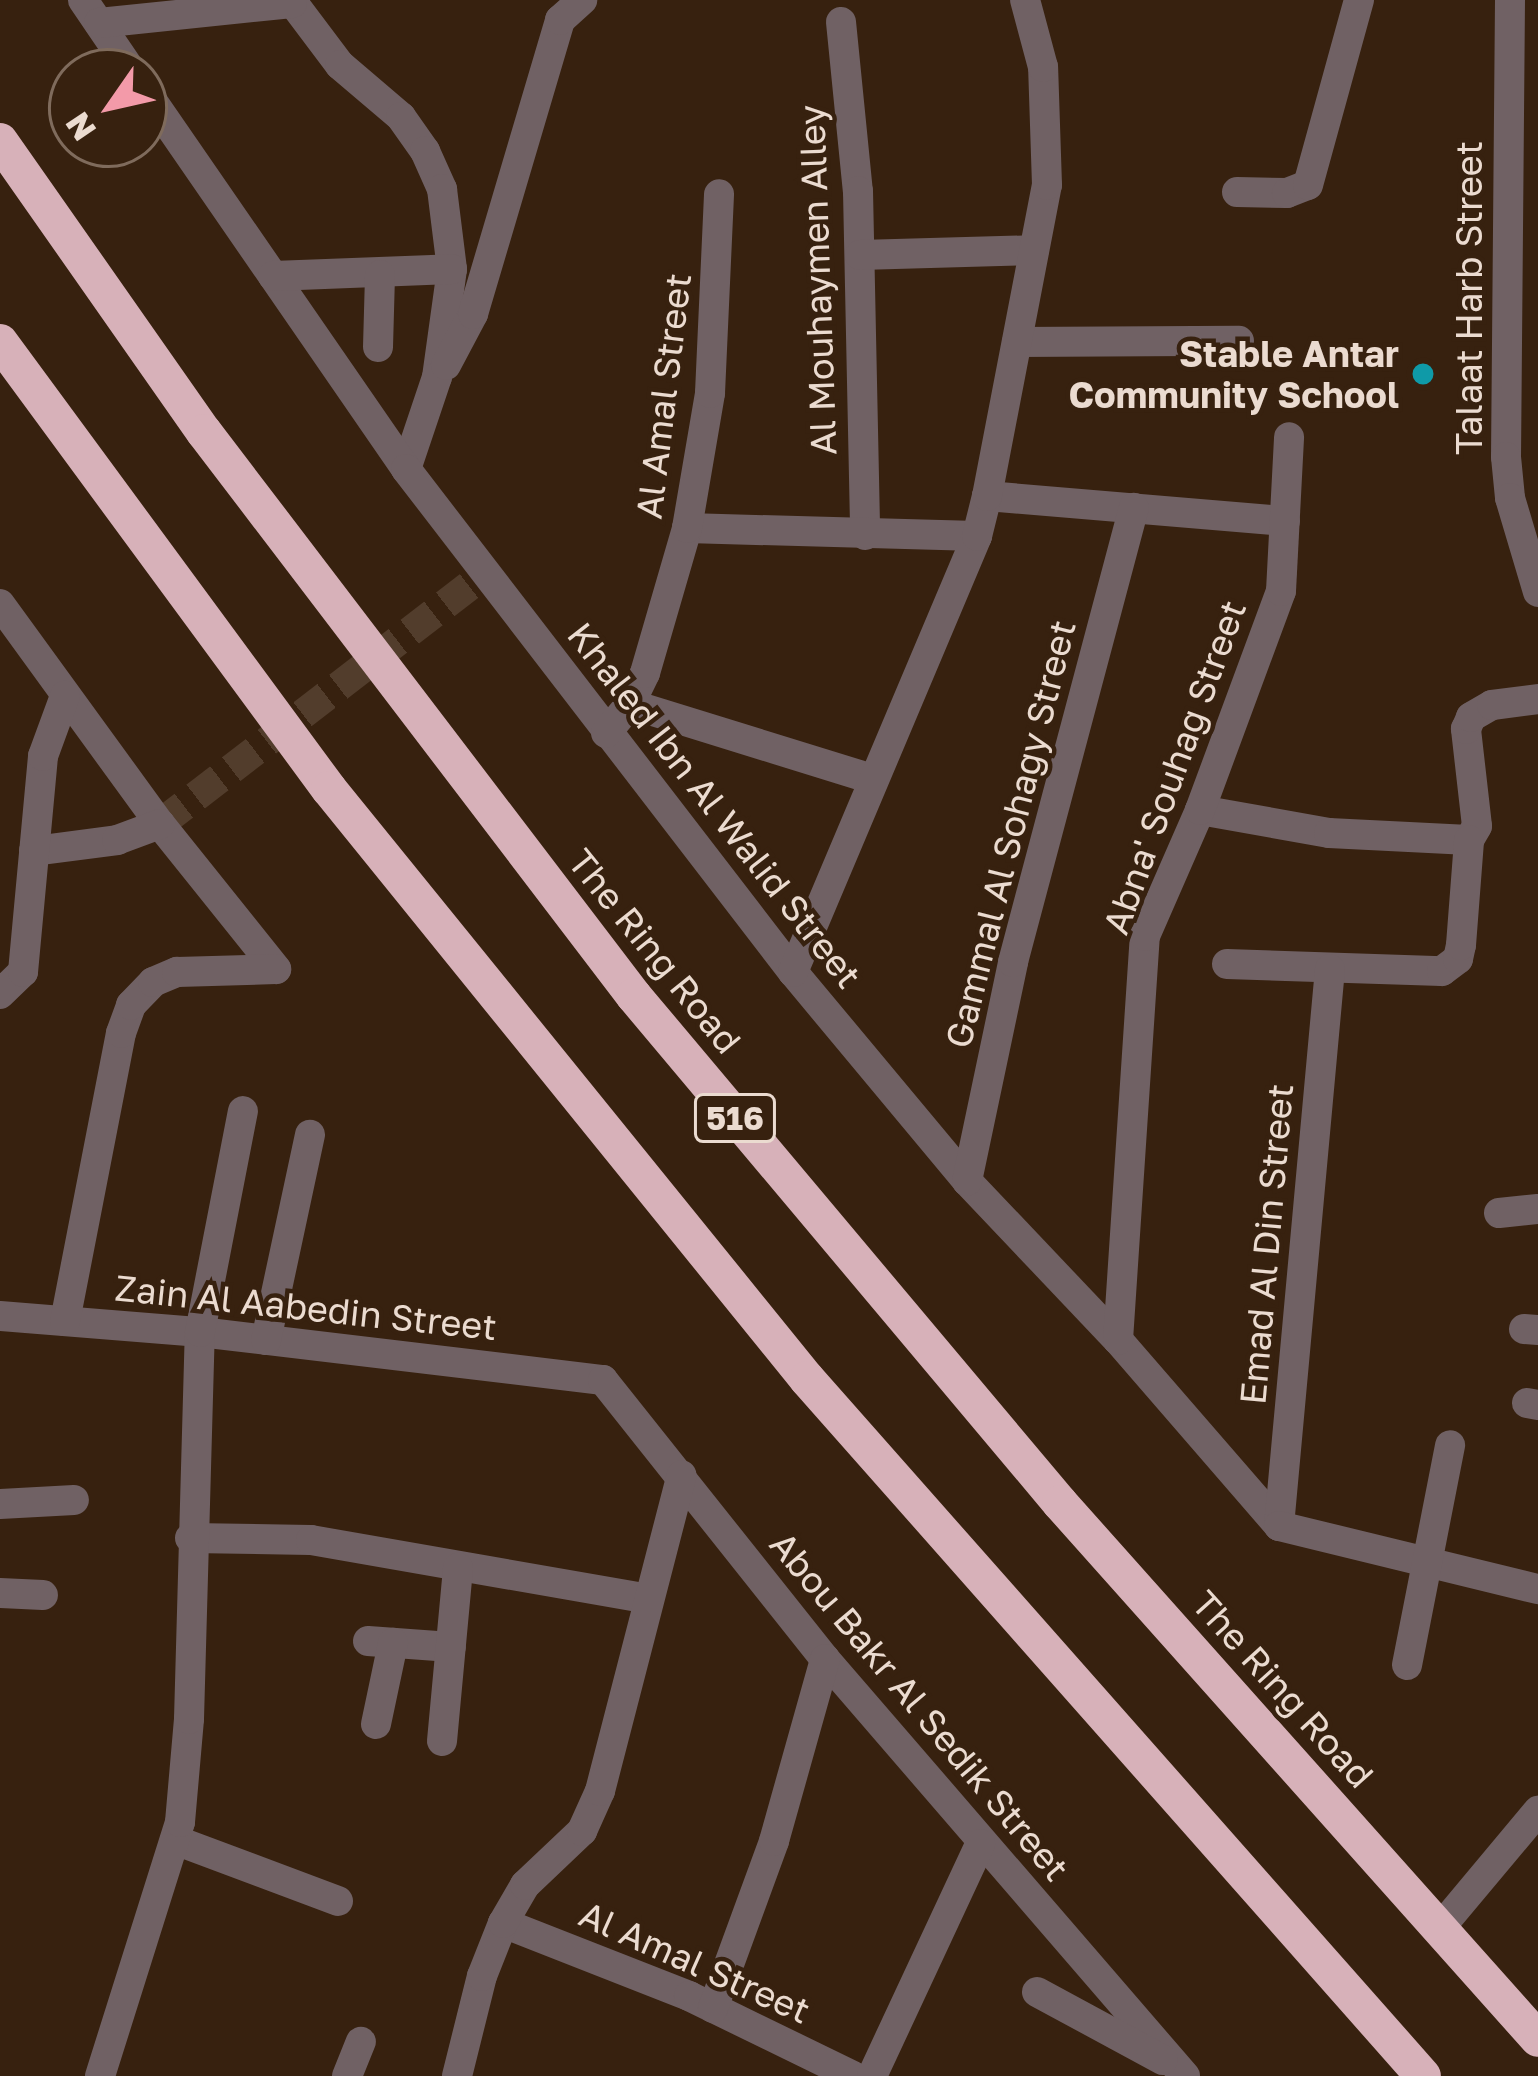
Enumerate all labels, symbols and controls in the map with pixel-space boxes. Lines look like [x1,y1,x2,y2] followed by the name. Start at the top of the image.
[48,48,168,168] north arrow
[789,104,845,456] street label: Al Mouhaymen Alley
[57,105,103,148] text: N
[1447,141,1491,455] street label: Talaat Harb Street
[626,271,700,521] street label: Al Amal Street
[1069,331,1399,416] place label: Stable Antar Community School
[1410,361,1436,387] marker: Stable Antar Community School
[1094,594,1254,940] street label: Abna' Souhag Street
[559,614,871,996] street label: Khaled Ibn Al Walid Street
[936,616,1084,1052] street label: Gammal Al Sohagy Street
[560,840,750,1062] street label: The Ring Road
[1230,1082,1302,1406] street label: Emad Al Din Street
[693,1091,777,1145] road number: 516
[113,1265,499,1349] street label: Zain Al Aabedin Street
[761,1523,1079,1889] street label: Abou Bakr Al Sedik Street
[1183,1582,1383,1796] street label: The Ring Road
[573,1892,817,2032] street label: Al Amal Street

